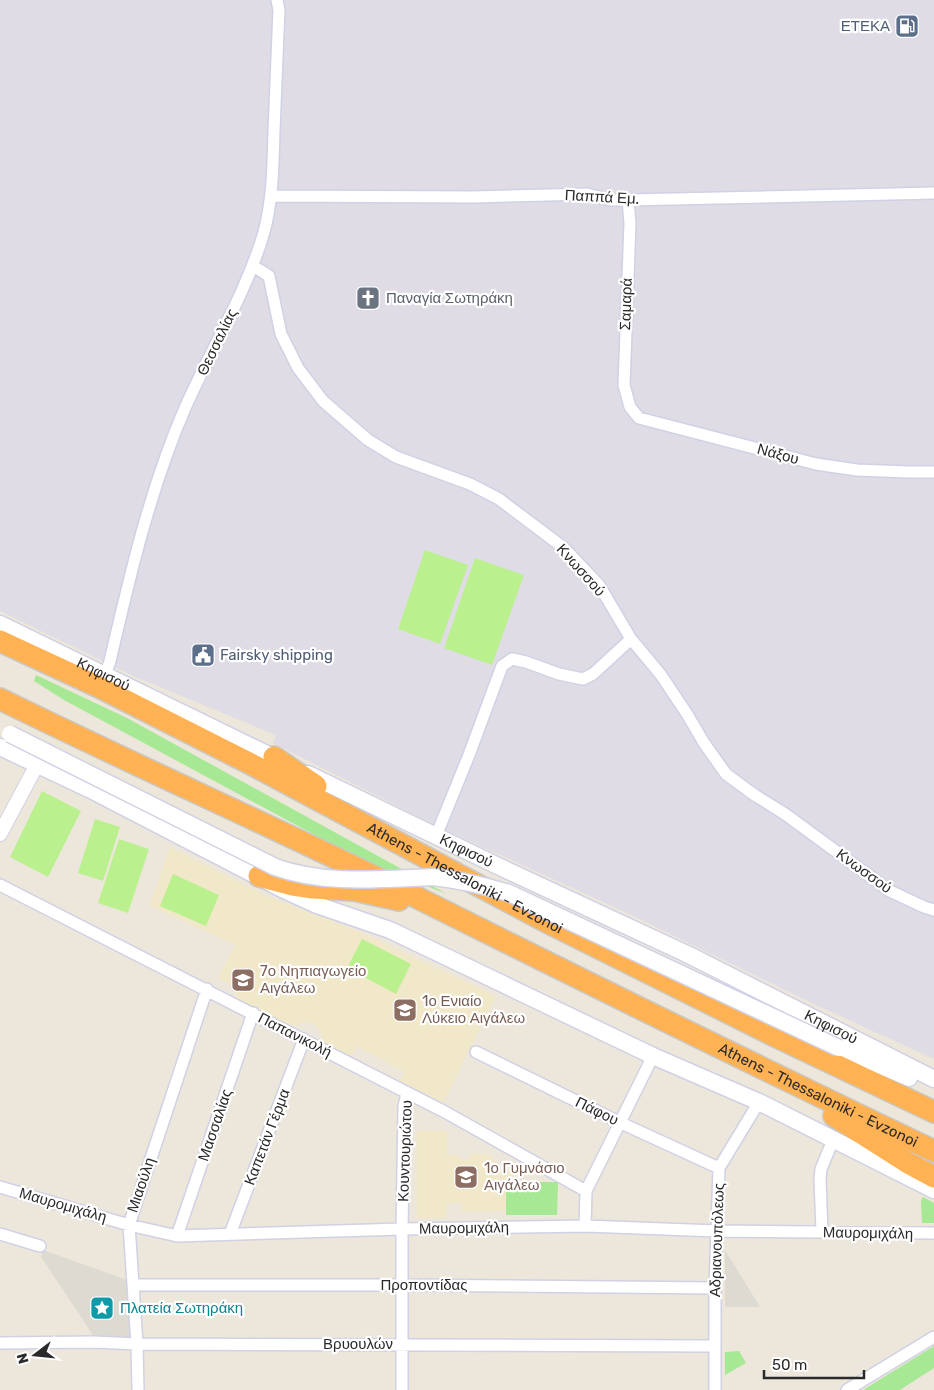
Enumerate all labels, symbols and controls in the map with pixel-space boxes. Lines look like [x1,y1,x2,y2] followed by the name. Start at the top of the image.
[894,13,920,39] fuel station icon: ΕΤΕΚΑ
[841,17,890,35] place label: ΕΤΕΚΑ
[564,186,640,208] street label: Παππά Εμ.
[616,277,636,331] street label: Σαμαρά
[355,285,381,311] church icon: Παναγία Σωτηράκη
[386,289,513,307] place label: Παναγία Σωτηράκη
[193,306,241,378] street label: Θεσσαλίας
[755,440,801,468] street label: Νάξου
[553,540,609,600] street label: Κνωσσού
[190,642,216,668] public building icon: Fairsky shipping
[220,646,333,664] place label: Fairsky shipping
[74,654,133,695] street label: Κηφισού
[364,819,566,937] street label: Athens - Thessaloniki - Evzonoi
[437,830,496,871] street label: Κηφισού
[833,845,895,897] street label: Κνωσσού
[260,962,366,997] place label: 7ο Νηπιαγωγείο Αιγάλεω
[230,967,256,993] school or university icon: 7ο Νηπιαγωγείο Αιγάλεω
[422,992,525,1027] place label: 1ο Ενιαίο Λύκειο Αιγάλεω
[392,997,418,1023] school or university icon: 1ο Ενιαίο Λύκειο Αιγάλεω
[801,1006,861,1048] street label: Κηφισού
[255,1009,335,1061] street label: Παπανικολή
[715,1039,921,1151] street label: Athens - Thessaloniki - Evzonoi
[240,1086,294,1188] street label: Καπετάν Γέρμα
[194,1087,236,1163] street label: Μασσαλίας
[572,1093,622,1129] street label: Πάφου
[394,1100,416,1202] street label: Κουντουριώτου
[123,1155,159,1215] street label: Μιαούλη
[484,1159,565,1194] place label: 1ο Γυμνάσιο Αιγάλεω
[453,1164,479,1190] school or university icon: 1ο Γυμνάσιο Αιγάλεω
[706,1182,728,1298] street label: Αδριανουπόλεως
[17,1184,109,1226] street label: Μαυρομιχάλη
[419,1218,509,1238] street label: Μαυρομιχάλη
[823,1223,913,1243] street label: Μαυρομιχάλη
[381,1276,467,1294] street label: Προποντίδας
[89,1295,115,1321] place icon: Πλατεία Σωτηράκη
[120,1299,243,1317] place label: Πλατεία Σωτηράκη
[10,1330,60,1380] north arrow
[323,1335,393,1353] street label: Βρυουλών
[764,1348,864,1380] scale bar
[13,1351,33,1366] text: N
[772,1356,807,1374] text: 50 m

